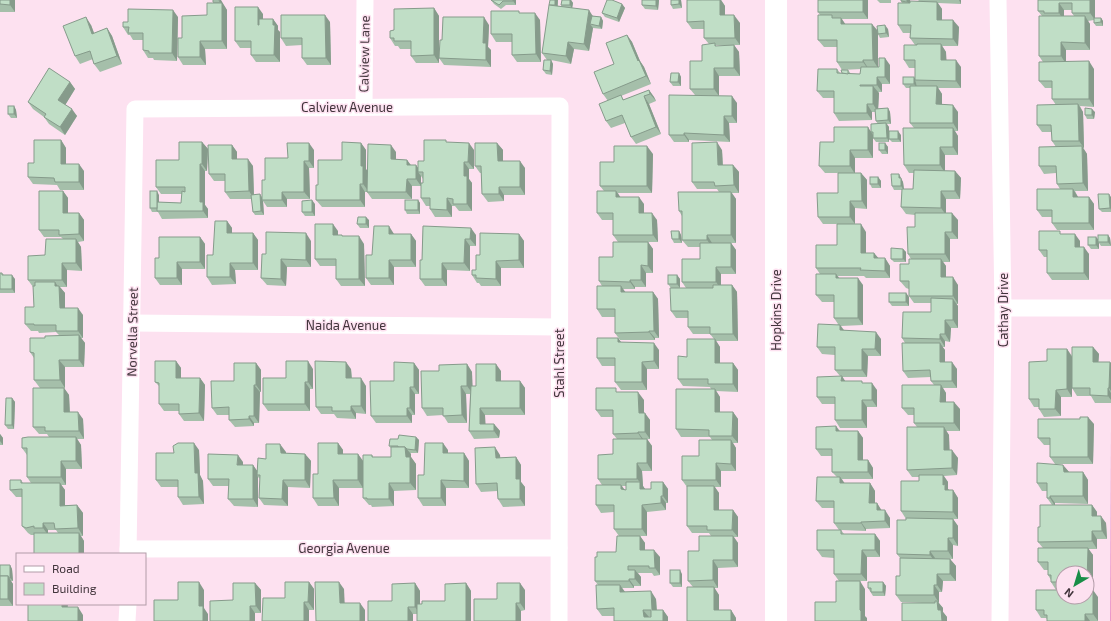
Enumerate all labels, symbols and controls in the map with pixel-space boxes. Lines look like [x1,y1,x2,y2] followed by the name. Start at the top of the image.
[355,15,373,93] street label: Calview Lane
[301,99,393,115] street label: Calview Avenue
[768,269,784,351] street label: Hopkins Drive
[995,273,1011,347] street label: Cathay Drive
[123,287,141,377] street label: Norvella Street
[306,317,386,333] street label: Naida Avenue
[551,328,567,398] street label: Stahl Street
[298,540,390,556] street label: Georgia Avenue
[16,553,146,605] legend
[52,561,80,575] text: Road
[1055,565,1095,605] north arrow
[52,581,97,595] text: Building
[1061,586,1076,601] text: N

